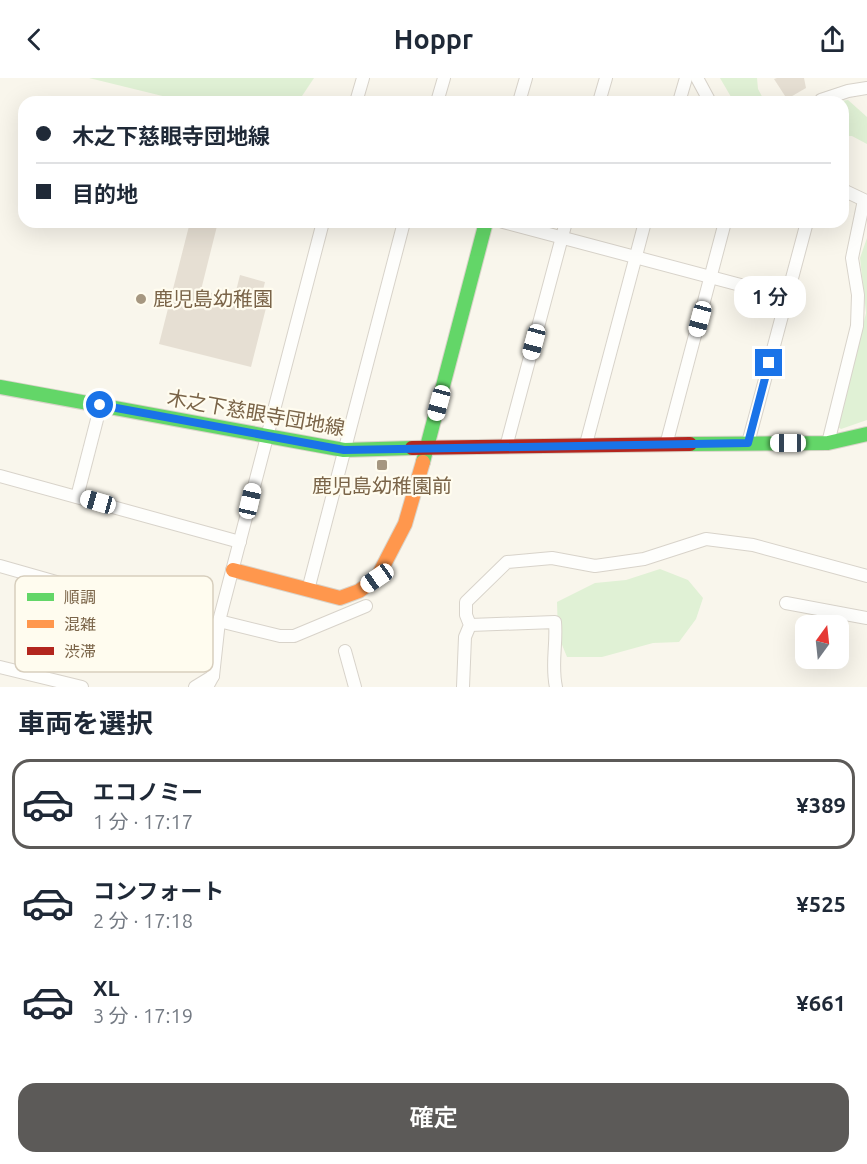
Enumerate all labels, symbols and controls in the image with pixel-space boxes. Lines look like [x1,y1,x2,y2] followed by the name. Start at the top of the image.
[18,23,51,56] icon: back
[816,23,849,56] icon: share
[394,24,473,54] text: Hoppr
[72,123,270,148] text: 木之下慈眼寺団地線
[72,181,138,206] text: 目的地
[733,276,805,318] callout: 1 分
[752,285,788,308] text: 1 分
[153,287,273,310] place label: 鹿児島幼稚園
[134,292,148,306] marker: 鹿児島幼稚園
[687,299,713,339] car
[521,322,547,362] car
[755,349,782,376] route end
[426,383,452,423] car
[165,386,347,439] street label: 木之下慈眼寺団地線
[86,391,113,418] route start
[770,434,806,452] car
[375,458,389,472] marker: 鹿児島幼稚園前
[312,474,452,497] place label: 鹿児島幼稚園前
[237,481,263,521] car
[78,488,118,516] car
[357,560,397,596] car
[15,576,213,672] legend
[64,588,96,606] text: 順調
[64,615,96,633] text: 混雑
[795,615,849,669] north arrow
[795,615,849,669] map controls
[64,642,96,660] text: 渋滞
[18,708,153,738] text: 車両を選択
[21,777,75,831] icon: car
[93,779,203,804] text: エコノミー
[796,792,846,817] text: ¥389
[93,810,193,833] text: 1 分 · 17:17
[21,876,75,930] icon: car
[93,878,224,903] text: コンフォート
[796,891,846,916] text: ¥525
[93,909,193,932] text: 2 分 · 17:18
[21,975,75,1029] icon: car
[93,975,120,1000] text: XL
[796,990,846,1015] text: ¥661
[93,1004,193,1027] text: 3 分 · 17:19
[18,1083,849,1152] button: 確定

